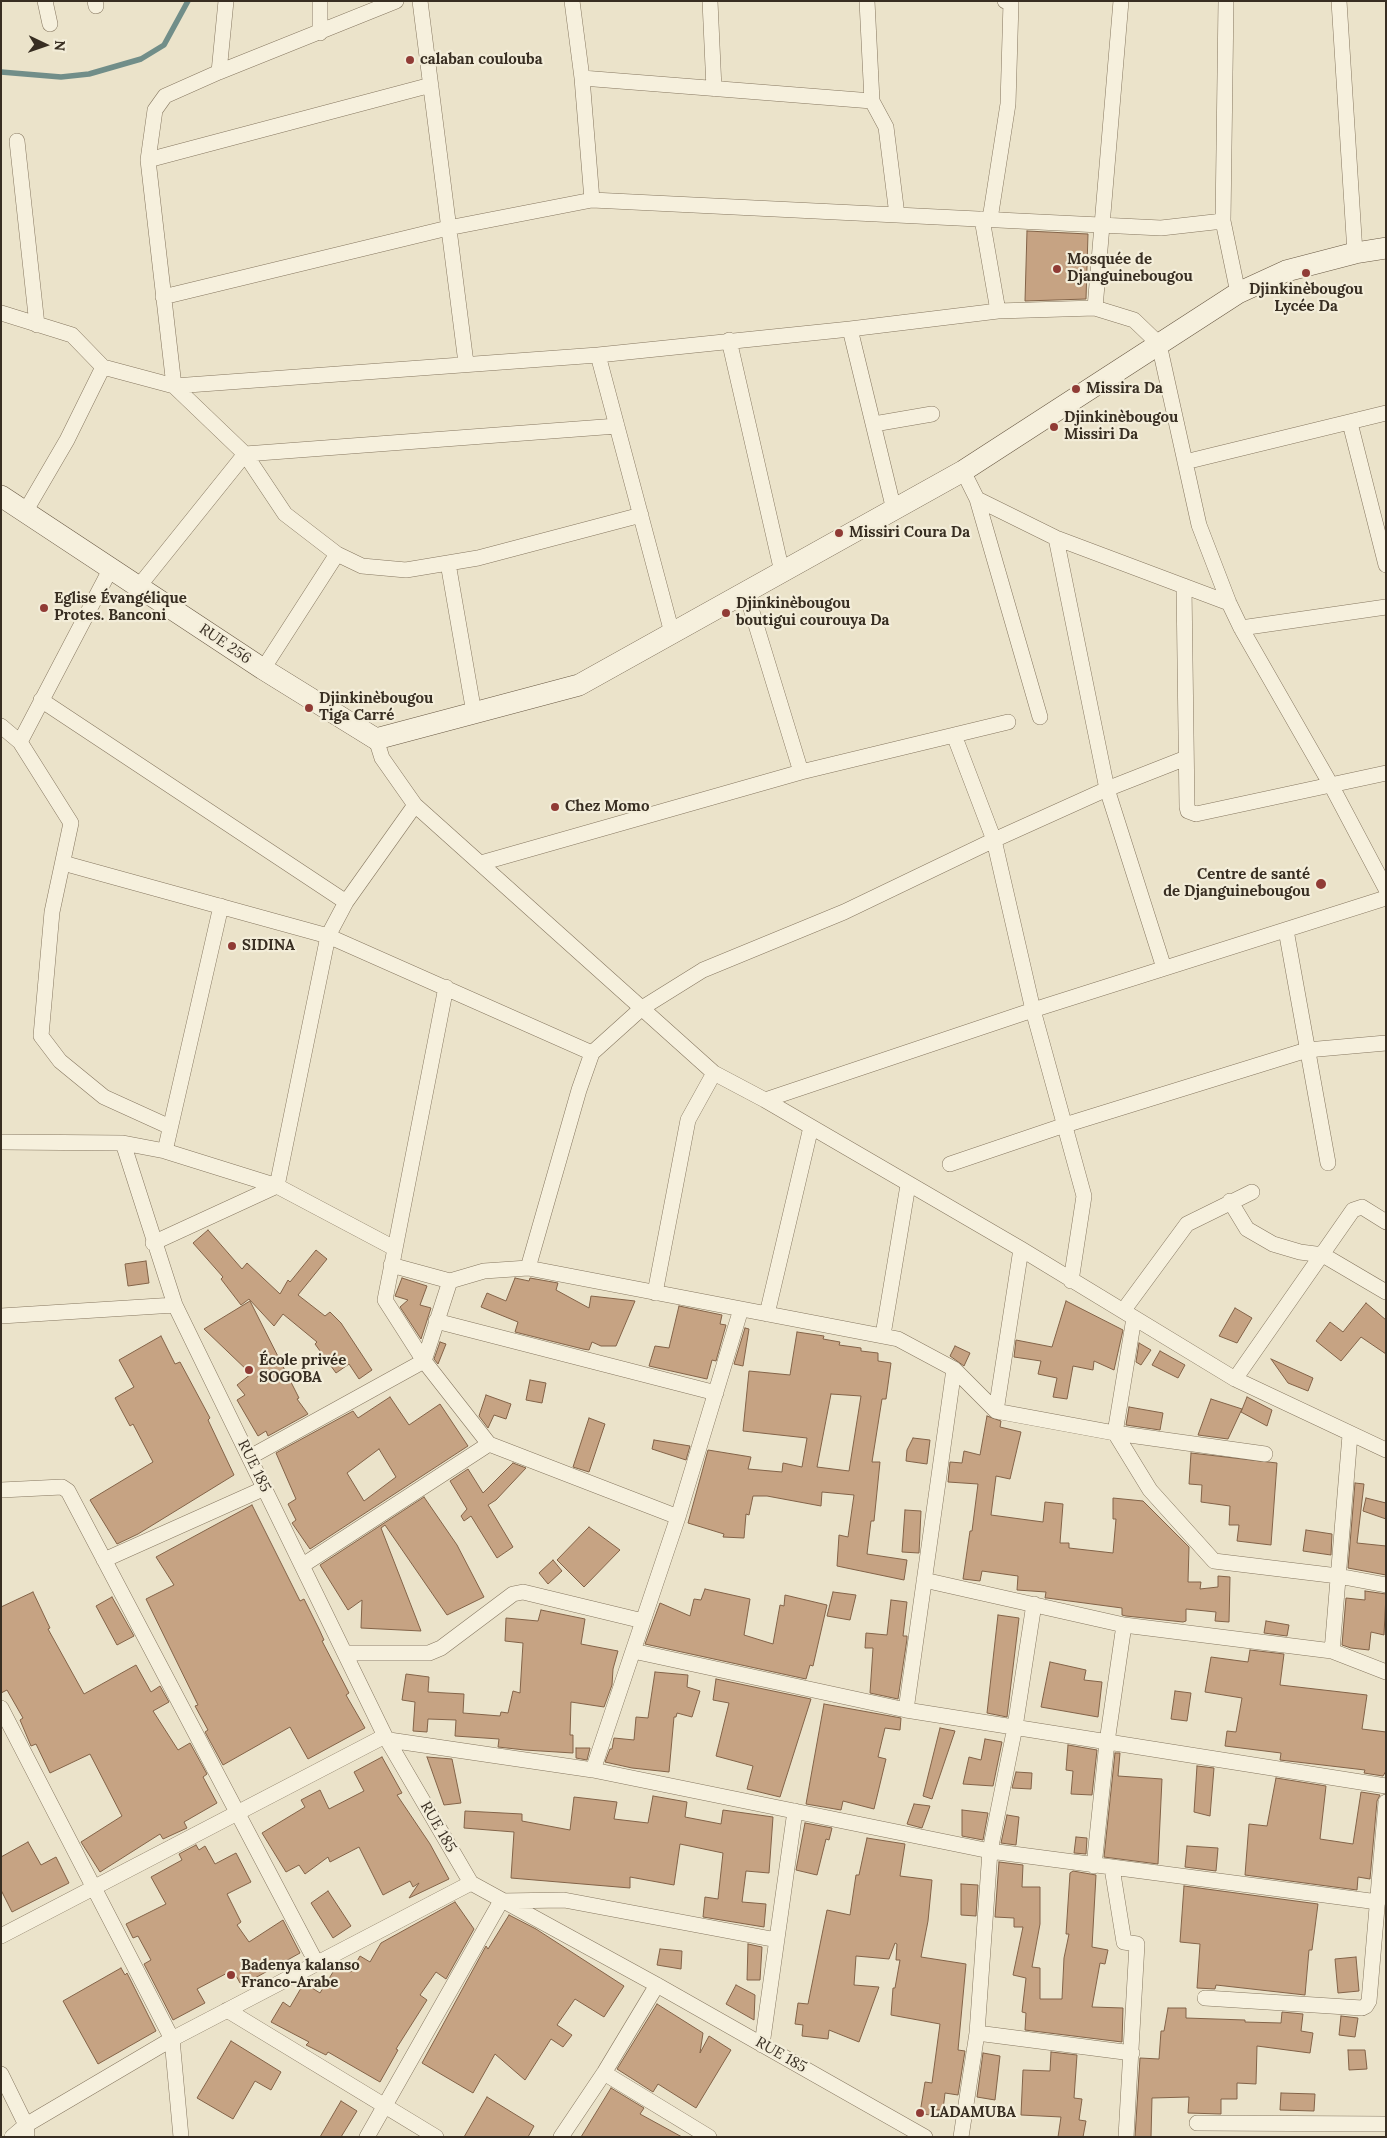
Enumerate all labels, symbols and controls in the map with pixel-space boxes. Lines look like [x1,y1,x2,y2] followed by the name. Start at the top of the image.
[20,20,70,70] north arrow
[51,40,69,52] text: N
[420,51,543,69] place label: calaban coulouba
[404,54,416,66] marker: calaban coulouba
[1067,251,1193,286] place label: Mosquée de Djanguinebougou
[1051,263,1063,275] marker: Mosquée de Djanguinebougou
[1300,267,1312,279] marker: Djinkinèbougou Lycée Da
[1249,281,1363,316] place label: Djinkinèbougou Lycée Da
[1086,380,1163,398] place label: Missira Da
[1070,383,1082,395] marker: Missira Da
[1064,409,1178,444] place label: Djinkinèbougou Missiri Da
[1048,421,1060,433] marker: Djinkinèbougou Missiri Da
[849,524,970,542] place label: Missiri Coura Da
[833,527,845,539] marker: Missiri Coura Da
[54,590,187,625] place label: Eglise Évangélique Protes. Banconi
[736,595,889,630] place label: Djinkinèbougou boutigui courouya Da
[38,602,50,614] marker: Eglise Évangélique Protes. Banconi
[720,607,732,619] marker: Djinkinèbougou boutigui courouya Da
[196,620,254,668] street label: RUE 256
[319,690,433,725] place label: Djinkinèbougou Tiga Carré
[303,702,315,714] marker: Djinkinèbougou Tiga Carré
[565,798,649,816] place label: Chez Momo
[549,801,561,813] marker: Chez Momo
[1163,866,1310,901] place label: Centre de santé de Djanguinebougou
[1314,877,1328,891] marker: Centre de santé de Djanguinebougou
[242,937,295,955] place label: SIDINA
[226,940,238,952] marker: SIDINA
[259,1352,346,1387] place label: École privée SOGOBA
[243,1364,255,1376] marker: École privée SOGOBA
[234,1437,274,1495] street label: RUE 185
[416,1798,460,1856] street label: RUE 185
[241,1957,360,1992] place label: Badenya kalanso Franco-Arabe
[225,1969,237,1981] marker: Badenya kalanso Franco-Arabe
[752,2033,810,2077] street label: RUE 185
[930,2104,1016,2122] place label: LADAMUBA
[914,2107,926,2119] marker: LADAMUBA

